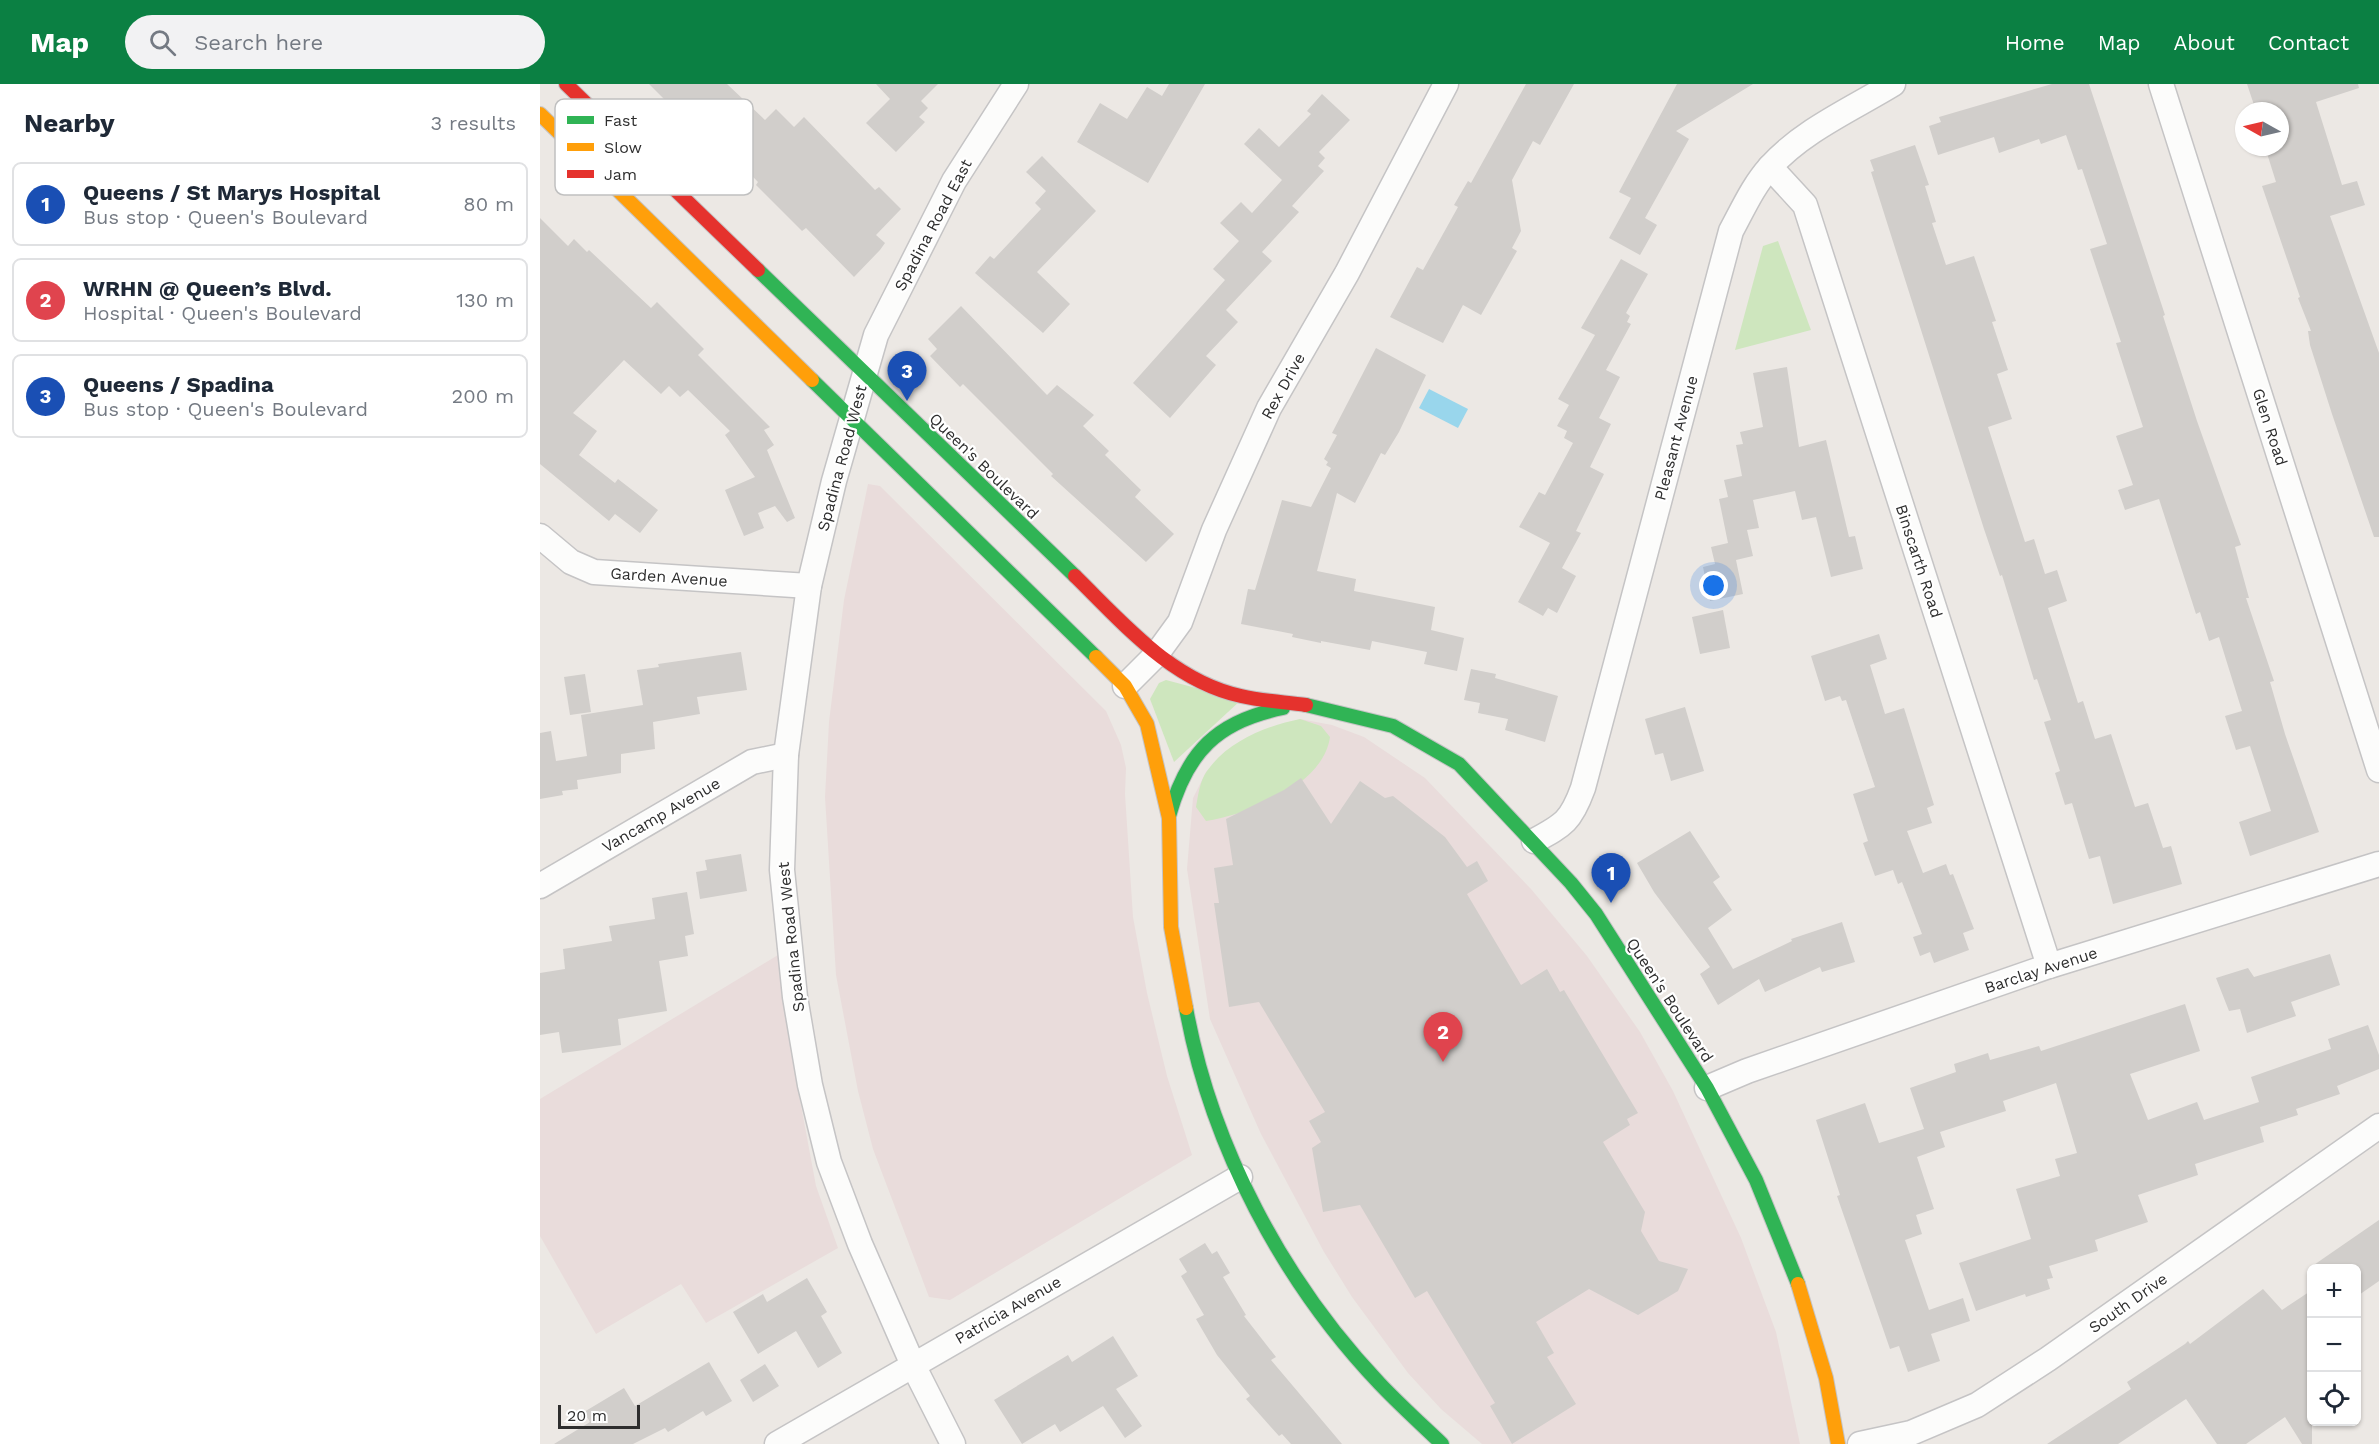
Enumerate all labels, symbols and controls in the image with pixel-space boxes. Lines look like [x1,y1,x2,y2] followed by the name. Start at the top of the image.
[125,15,545,69] search box
[30,26,89,59] text: Map
[146,26,179,59] icon: search
[194,30,323,55] text: Search here
[2005,30,2065,55] text: Home
[2098,30,2141,55] text: Map
[2174,30,2235,55] text: About
[2268,30,2349,55] text: Contact
[555,99,753,195] legend
[2235,102,2289,156] north arrow
[24,108,115,138] text: Nearby
[431,111,516,135] text: 3 results
[604,111,637,130] text: Fast
[604,138,642,157] text: Slow
[890,156,976,294] street label: Spadina Road East
[604,165,637,184] text: Jam
[83,180,380,205] text: Queens / St Marys Hospital
[41,192,50,216] text: 1
[463,192,514,216] text: 80 m
[83,205,368,229] text: Bus stop · Queen's Boulevard
[83,276,332,301] text: WRHN @ Queen’s Blvd.
[40,288,51,312] text: 2
[456,288,514,312] text: 130 m
[83,301,362,325] text: Hospital · Queen's Boulevard
[1257,350,1309,422] street label: Rex Drive
[888,352,926,401] pin: 3
[83,372,274,397] text: Queens / Spadina
[1650,374,1702,502] street label: Pleasant Avenue
[813,382,871,533] street label: Spadina Road West
[40,384,51,408] text: 3
[452,384,514,408] text: 200 m
[2249,386,2291,468] street label: Glen Road
[83,397,368,421] text: Bus stop · Queen's Boulevard
[925,409,1043,523] street label: Queen's Boulevard
[1892,502,1946,620] street label: Binscarth Road
[610,563,728,591] street label: Garden Avenue
[1699,571,1728,600] your location
[599,774,723,856] street label: Vancamp Avenue
[1592,854,1630,903] pin: 1
[774,861,808,1013] street label: Spadina Road West
[1623,934,1717,1066] street label: Queen's Boulevard
[1982,943,2100,997] street label: Barclay Avenue
[1424,1012,1462,1062] pin: 2
[2307,1264,2361,1426] map controls
[2307,1264,2361,1318] button: +
[2085,1269,2171,1337] street label: South Drive
[952,1272,1064,1348] street label: Patricia Avenue
[2307,1318,2361,1372] button: −
[2307,1372,2361,1426] button: locate
[558,1402,640,1430] scale bar
[567,1406,607,1425] text: 20 m

